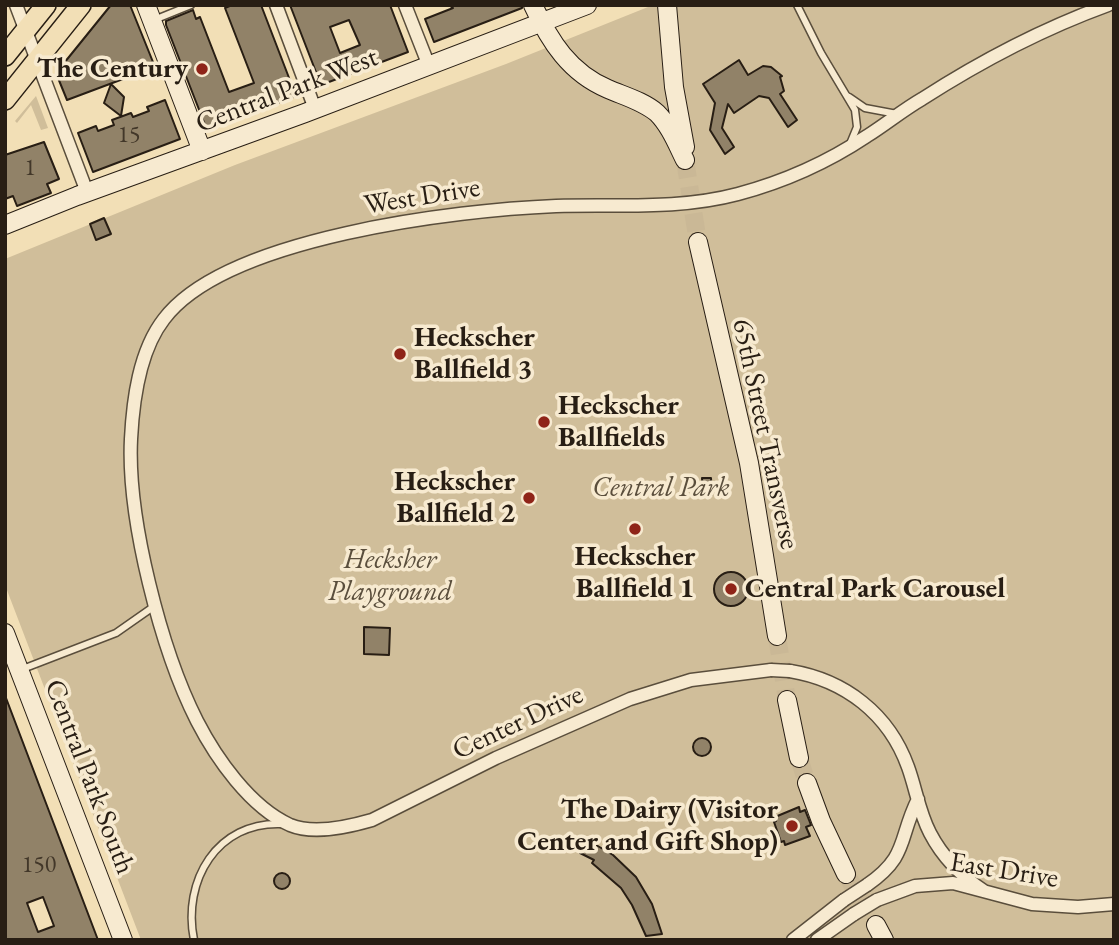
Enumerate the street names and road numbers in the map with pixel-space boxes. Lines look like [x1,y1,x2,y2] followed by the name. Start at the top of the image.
[191,41,383,141] street label: Central Park West
[362,171,482,223] street label: West Drive
[724,316,806,552] street label: 65th Street Transverse
[37,675,141,879] street label: Central Park South
[447,678,589,768] street label: Center Drive
[947,846,1061,896] street label: East Drive

